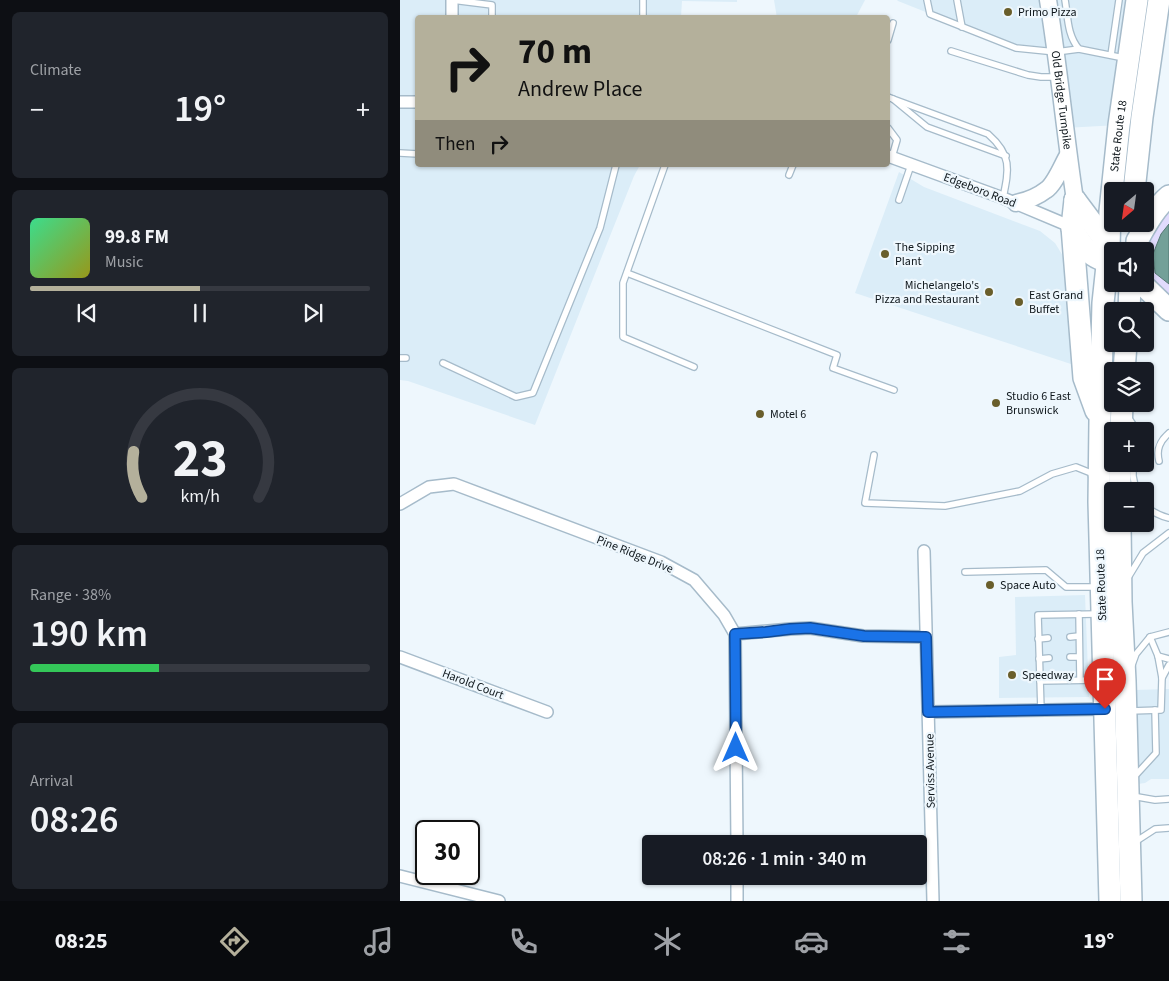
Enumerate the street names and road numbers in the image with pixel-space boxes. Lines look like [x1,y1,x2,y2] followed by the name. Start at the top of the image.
[1047,50,1076,151] street label: Old Bridge Turnpike
[1106,99,1131,173] street label: State Route 18
[941,169,1019,212] street label: Edgeboro Road
[594,531,676,578] street label: Pine Ridge Drive
[1092,549,1111,621] street label: State Route 18
[440,665,506,704] street label: Harold Court
[921,733,940,809] street label: Serviss Avenue

